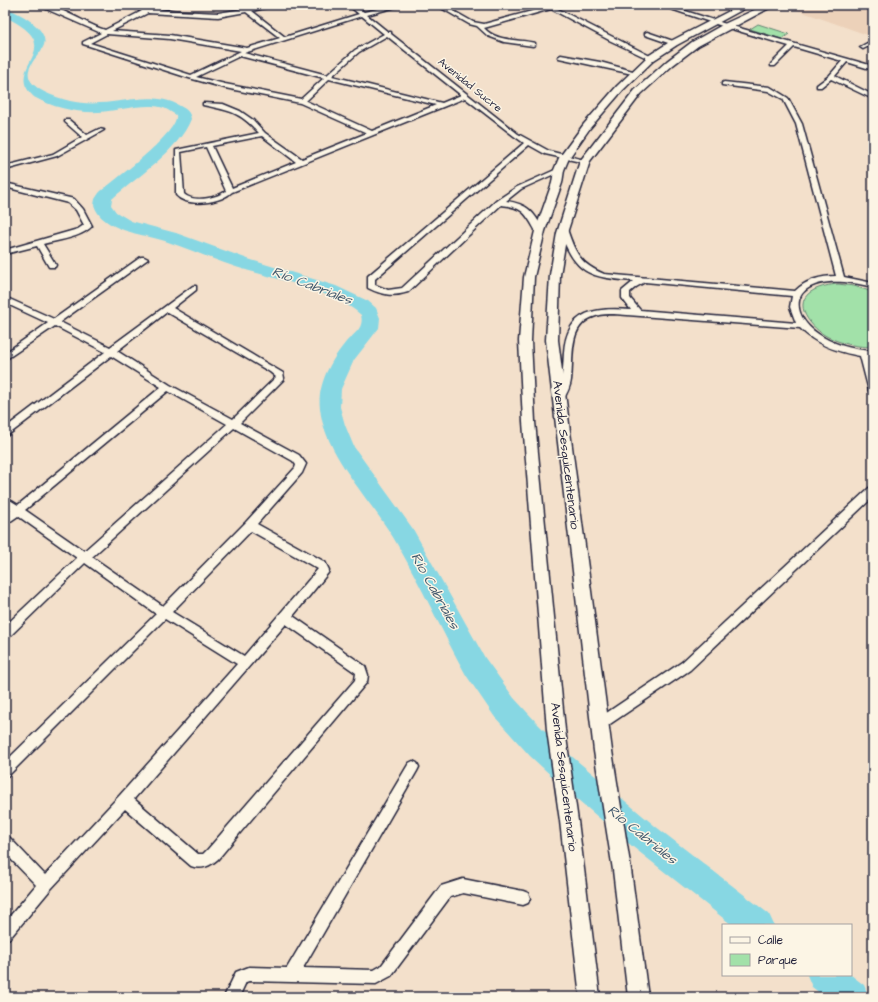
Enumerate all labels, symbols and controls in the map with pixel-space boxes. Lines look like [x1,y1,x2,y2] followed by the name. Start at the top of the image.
[435,54,505,116] street label: Avenidad Sucre
[269,262,356,311] water label: Río Cabriales
[548,380,584,531] street label: Avenida Sesquicentenario
[406,549,465,634] water label: Río Cabriales
[546,702,582,853] street label: Avenida Sesquicentenario
[603,801,682,870] water label: Río Cabriales
[722,924,852,976] legend
[758,932,783,949] text: Calle
[758,952,798,969] text: Parque

